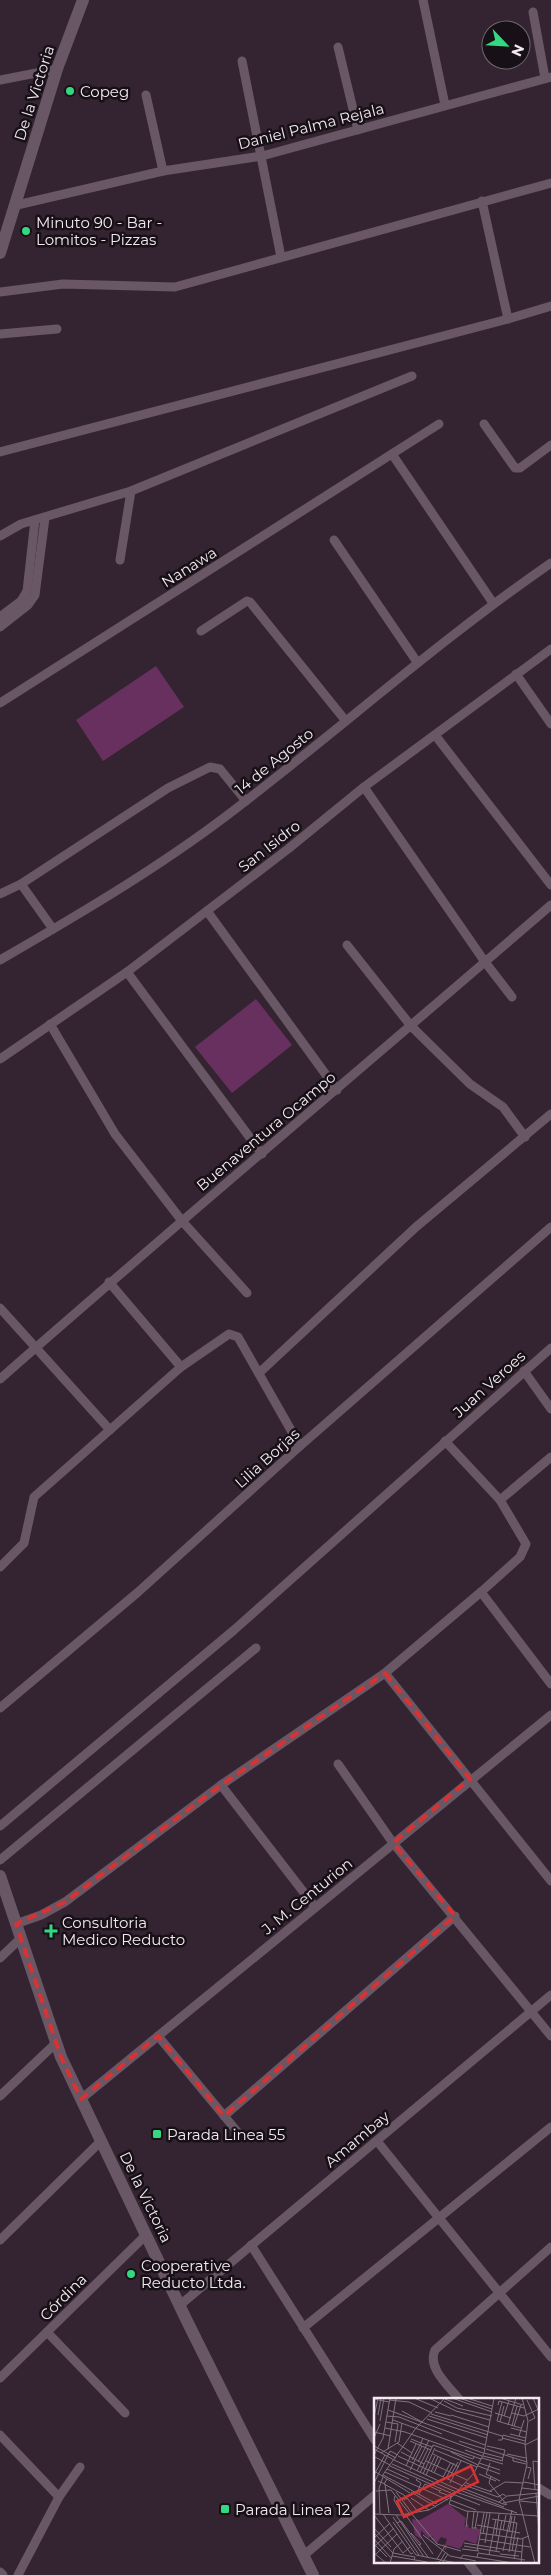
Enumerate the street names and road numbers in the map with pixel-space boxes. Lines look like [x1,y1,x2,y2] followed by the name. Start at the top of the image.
[10,43,58,143] street label: De la Victoria
[236,99,386,153] street label: Daniel Palma Rejala
[158,543,220,591] street label: Nanawa
[231,724,317,798] street label: 14 de Agosto
[234,816,304,876] street label: San Isidro
[192,1067,340,1195] street label: Buenaventura Ocampo
[448,1347,529,1422] street label: Juan Veroes
[231,1424,303,1492] street label: Lilia Borjas
[257,1854,356,1939] street label: J. M. Centurion
[321,2106,394,2171] street label: Amambay
[116,2148,176,2246] street label: De la Victoria
[36,2270,90,2324] street label: Córdina

